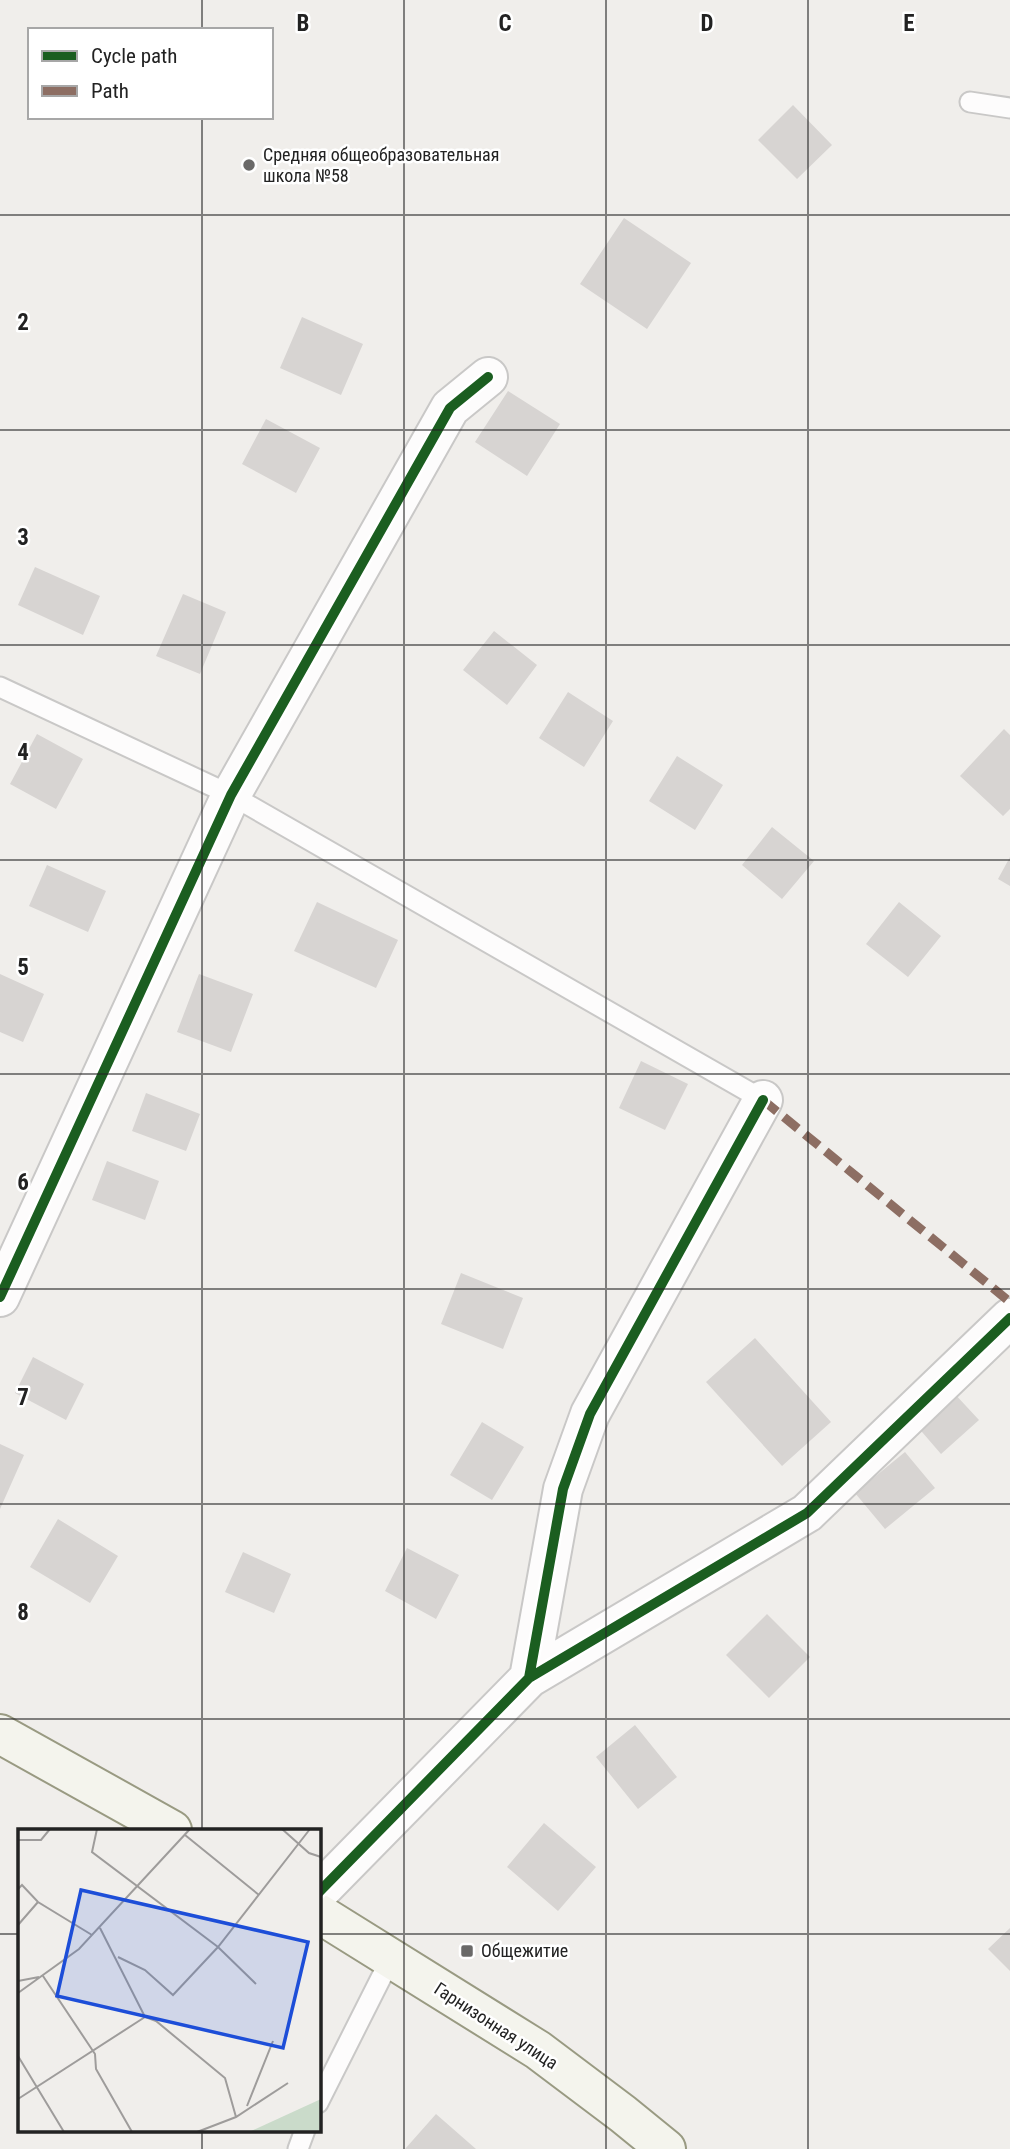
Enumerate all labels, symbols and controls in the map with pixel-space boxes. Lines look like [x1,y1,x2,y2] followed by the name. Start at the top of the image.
[297,10,309,37] text: B
[498,10,512,37] text: C
[701,10,714,37] text: D
[903,10,915,37] text: E
[28,28,273,119] legend
[91,44,177,68] text: Cycle path
[91,79,129,103] text: Path
[263,144,499,186] place label: Средняя общеобразовательная школа №58
[241,157,257,173] marker: Средняя общеобразовательная школа №58
[17,309,29,336] text: 2
[17,524,29,551] text: 3
[17,739,29,766] text: 4
[17,954,29,981] text: 5
[17,1169,29,1196] text: 6
[17,1384,29,1411] text: 7
[17,1599,29,1626] text: 8
[18,1829,320,2132] inset map
[481,1940,568,1961] place label: Общежитие
[459,1943,475,1959] marker: Общежитие
[431,1978,562,2073] street label: Гарнизонная улица

